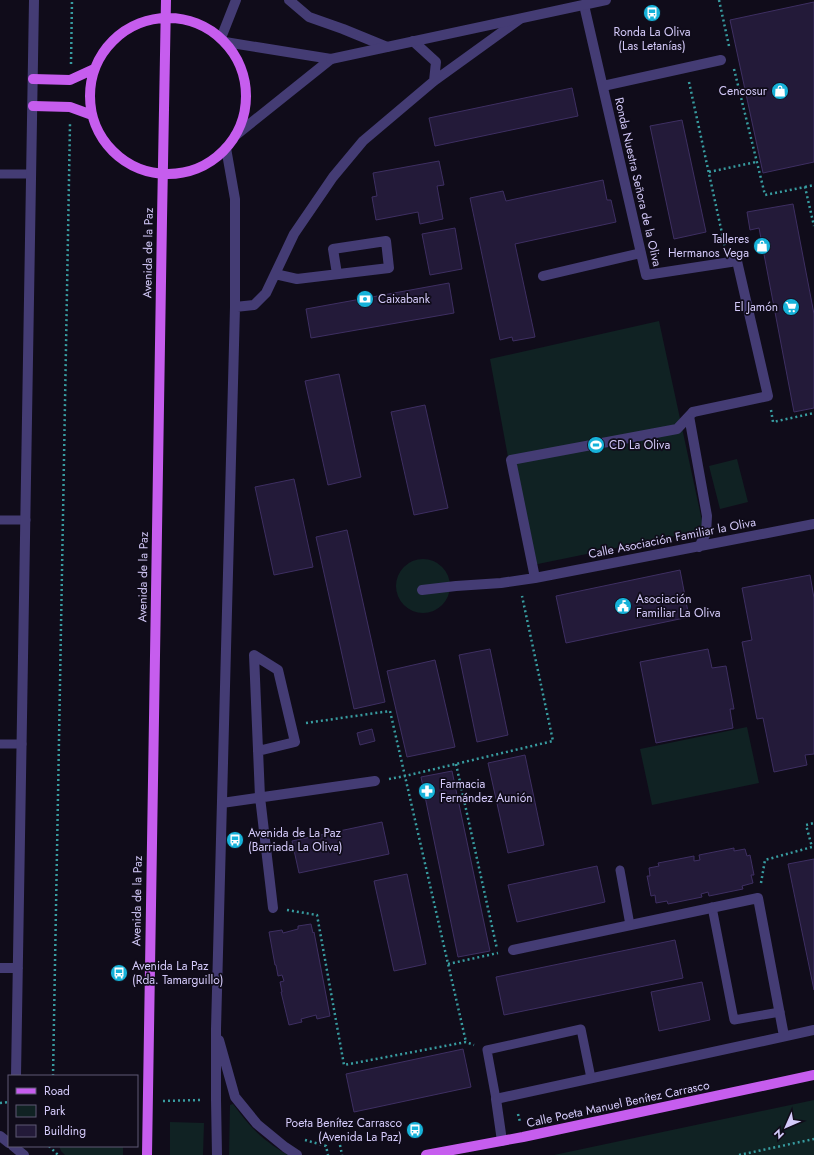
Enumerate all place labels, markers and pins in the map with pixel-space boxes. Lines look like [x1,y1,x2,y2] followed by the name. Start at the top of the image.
[642,3,662,23] bus stop icon: Ronda La Oliva (Las Letanías)
[614,23,691,55] place label: Ronda La Oliva (Las Letanías)
[770,81,790,101] shop icon: Cencosur
[719,82,768,100] place label: Cencosur
[668,230,749,262] place label: Talleres Hermanos Vega
[752,236,772,256] shop icon: Talleres Hermanos Vega
[355,289,375,309] bank icon: Caixabank
[378,290,431,308] place label: Caixabank
[781,297,801,317] supermarket icon: El Jamón
[734,298,778,316] place label: El Jamón
[586,435,606,455] sports icon: CD La Oliva
[609,436,670,454] place label: CD La Oliva
[636,590,721,622] place label: Asociación Familiar La Oliva
[613,596,633,616] public building icon: Asociación Familiar La Oliva
[440,775,533,807] place label: Farmacia Fernández Aunión
[417,781,437,801] pharmacy icon: Farmacia Fernández Aunión
[248,824,342,856] place label: Avenida de La Paz (Barriada La Oliva)
[225,830,245,850] bus stop icon: Avenida de La Paz (Barriada La Oliva)
[132,957,224,989] place label: Avenida La Paz (Rda. Tamarguillo)
[109,963,129,983] bus stop icon: Avenida La Paz (Rda. Tamarguillo)
[285,1114,402,1146] place label: Poeta Benítez Carrasco (Avenida La Paz)
[405,1120,425,1140] bus stop icon: Poeta Benítez Carrasco (Avenida La Paz)

